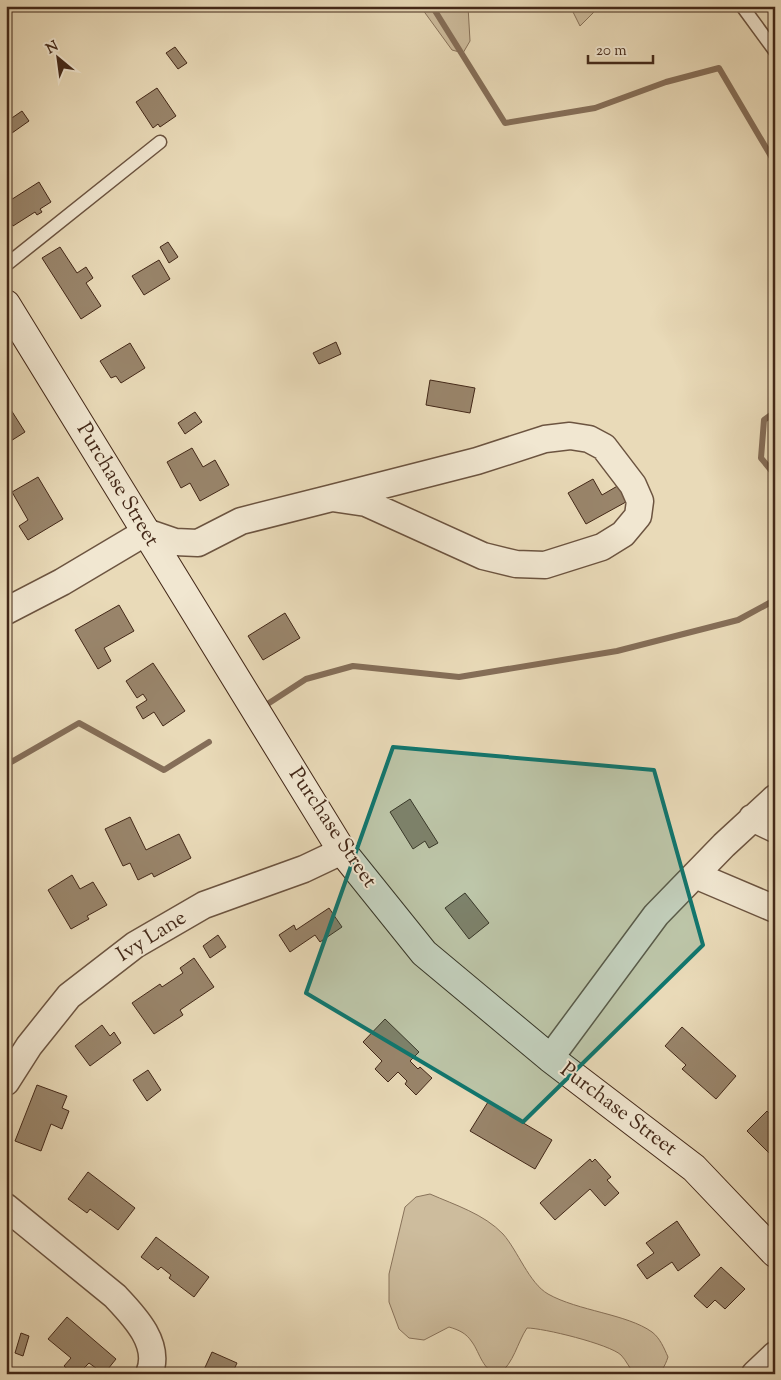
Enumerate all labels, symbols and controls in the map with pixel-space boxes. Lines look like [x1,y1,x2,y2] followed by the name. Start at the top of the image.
[32,32,82,82] north arrow
[588,32,654,64] scale bar
[43,37,62,60] text: N
[596,41,627,62] text: 20 m
[68,417,166,553] street label: Purchase Street
[281,762,383,894] street label: Purchase Street
[111,904,193,970] street label: Ivy Lane
[553,1056,683,1164] street label: Purchase Street

